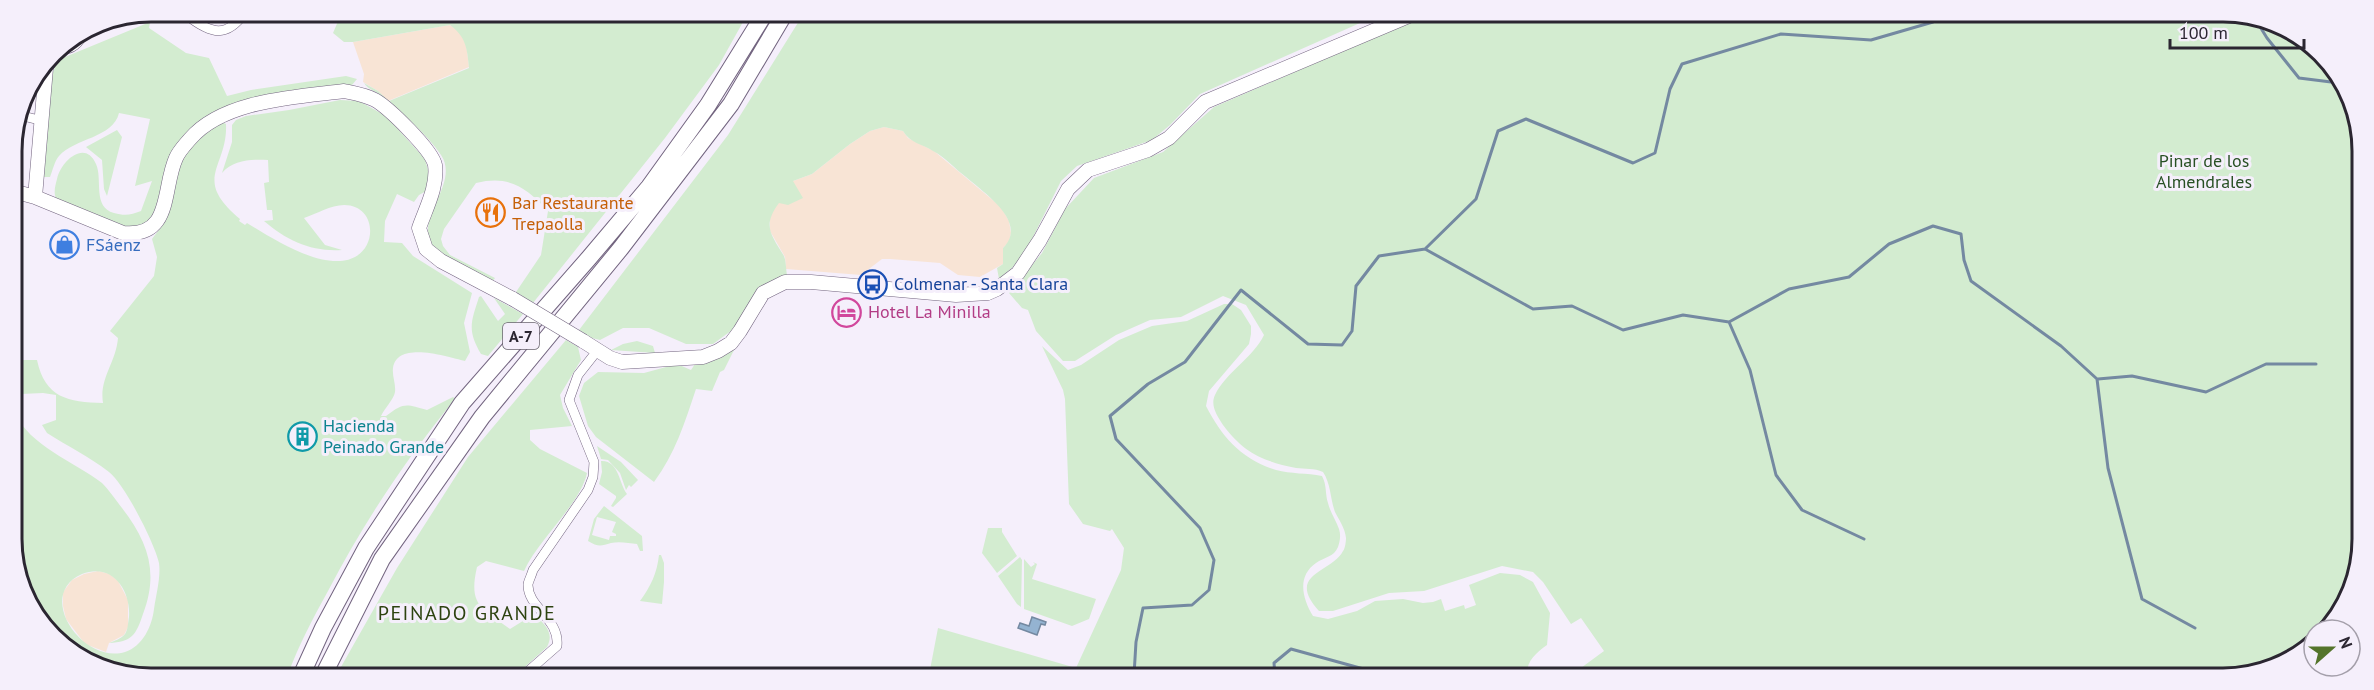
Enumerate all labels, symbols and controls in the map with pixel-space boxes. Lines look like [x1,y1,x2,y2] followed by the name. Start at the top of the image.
[2170,12,2304,50] scale bar
[2179,21,2228,44] text: 100 m
[2156,149,2252,193] park label: Pinar de los Almendrales
[512,191,634,235] place label: Bar Restaurante Trepaolla
[475,197,507,229] restaurant icon: Bar Restaurante Trepaolla
[49,229,81,261] shop icon: FSáenz
[86,233,141,256] place label: FSáenz
[857,268,889,300] bus stop icon: Colmenar - Santa Clara
[894,272,1068,295] place label: Colmenar - Santa Clara
[831,296,863,328] hotel icon: Hotel La Minilla
[868,300,991,323] place label: Hotel La Minilla
[503,323,539,349] road number: A-7
[323,414,444,458] place label: Hacienda Peinado Grande
[286,420,318,452] building icon: Hacienda Peinado Grande
[378,600,556,626] district label: PEINADO GRANDE
[2302,618,2362,678] north arrow
[2335,634,2357,651] text: N

